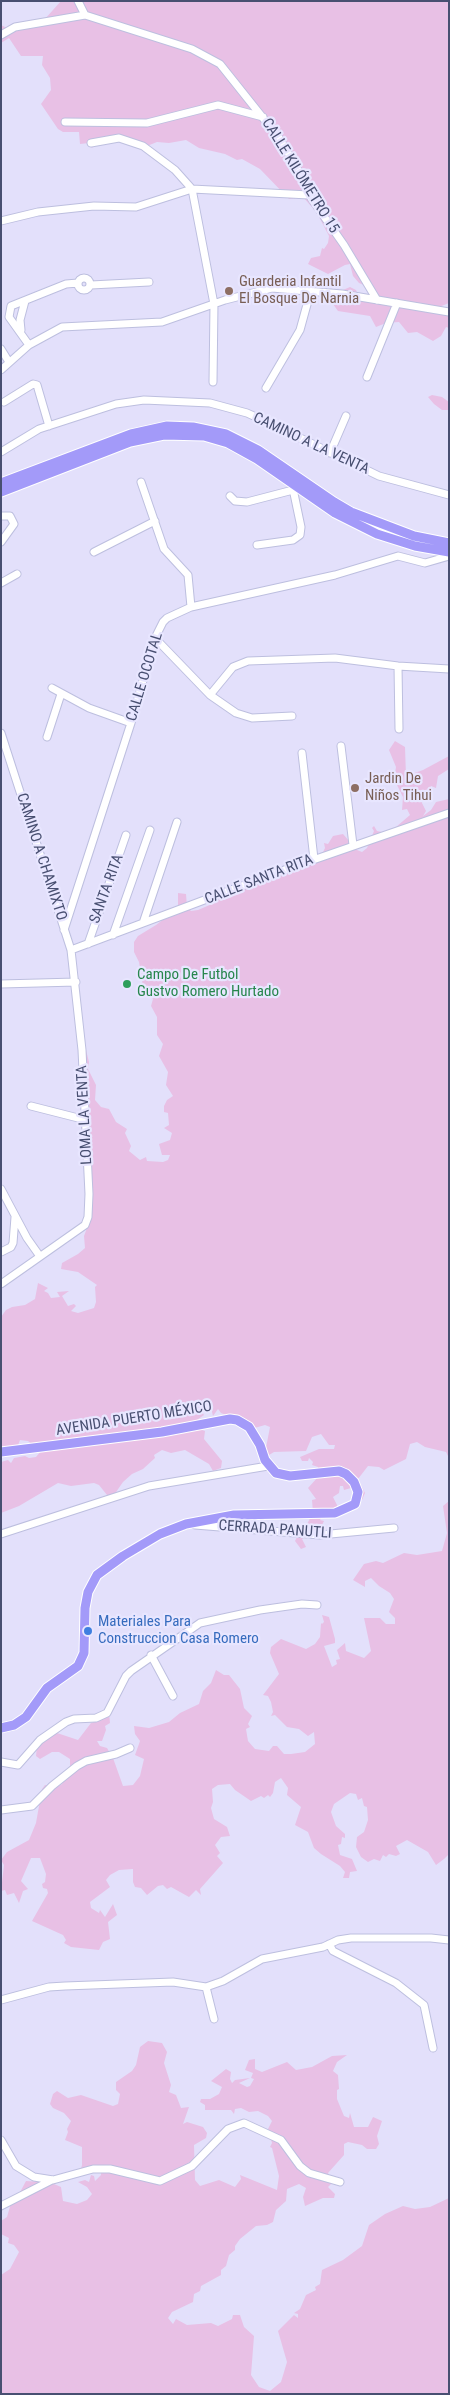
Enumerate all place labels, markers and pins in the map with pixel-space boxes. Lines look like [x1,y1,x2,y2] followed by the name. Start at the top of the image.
[239,273,359,308] place label: Guarderia Infantil El Bosque De Narnia
[223,285,235,297] marker: Guarderia Infantil El Bosque De Narnia
[365,770,432,805] place label: Jardin De Niños Tihui
[349,782,361,794] marker: Jardin De Niños Tihui
[137,966,279,1001] place label: Campo De Futbol Gustvo Romero Hurtado
[121,978,133,990] marker: Campo De Futbol Gustvo Romero Hurtado
[98,1613,259,1648] place label: Materiales Para Construccion Casa Romero
[82,1625,94,1637] marker: Materiales Para Construccion Casa Romero

